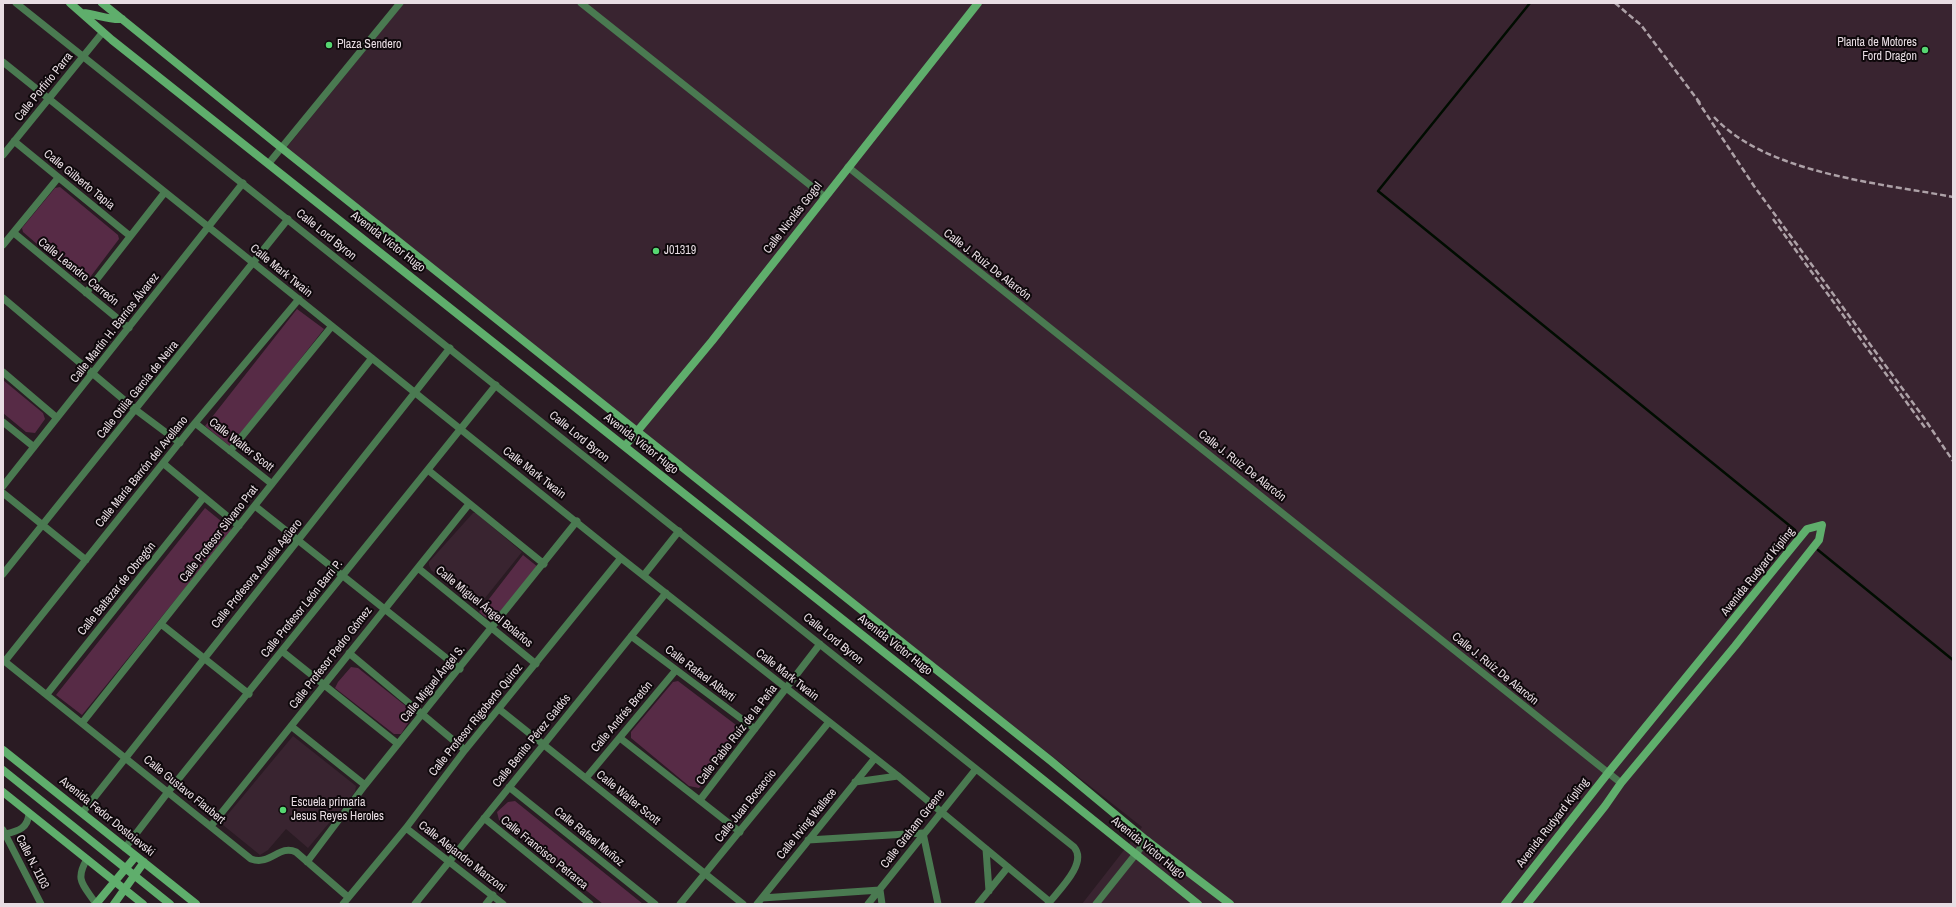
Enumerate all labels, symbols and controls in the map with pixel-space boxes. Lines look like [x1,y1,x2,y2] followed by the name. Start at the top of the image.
[1837,36,1917,64] place label: Planta de Motores Ford Dragon
[337,38,402,52] place label: Plaza Sendero
[324,40,334,50] marker: Plaza Sendero
[1920,45,1930,55] marker: Planta de Motores Ford Dragon
[12,50,76,124] street label: Calle Porfirio Parra
[41,147,117,213] street label: Calle Gilberto Tapia
[761,179,825,257] street label: Calle Nicolás Gogol
[293,206,359,264] street label: Calle Lord Byron
[348,208,428,276] street label: Avenida Víctor Hugo
[940,226,1034,304] street label: Calle J. Ruíz De Alarcón
[35,235,121,309] street label: Calle Leandro Carreón
[247,241,315,301] street label: Calle Mark Twain
[664,244,696,258] place label: J01319
[651,246,661,256] marker: J01319
[68,270,162,386] street label: Calle Martín H. Barrios Álvarez
[94,338,182,442] street label: Calle Otilia García de Neira
[546,408,612,466] street label: Calle Lord Byron
[601,410,681,478] street label: Avenida Víctor Hugo
[93,414,191,530] street label: Calle María Barrón del Avellano
[206,415,276,475] street label: Calle Walter Scott
[1195,427,1289,505] street label: Calle J. Ruíz De Alarcón
[500,444,568,502] street label: Calle Mark Twain
[177,483,261,585] street label: Calle Profesor Silvano Prat
[209,517,305,631] street label: Calle Profesora Aurelia Agüero
[1718,525,1798,619] street label: Avenida Rudyard Kipling
[75,539,159,639] street label: Calle Baltazar de Obregón
[258,557,346,661] street label: Calle Profesor León Barri P.
[432,563,536,651] street label: Calle Miguel Ángel Bolaños
[287,604,375,712] street label: Calle Profesor Pedro Gómez
[800,610,866,668] street label: Calle Lord Byron
[855,611,935,679] street label: Avenida Víctor Hugo
[1449,630,1541,708] street label: Calle J. Ruíz De Alarcón
[398,643,468,725] street label: Calle Miguel Ángel S.
[662,643,738,705] street label: Calle Rafael Alberti
[753,646,821,704] street label: Calle Mark Twain
[426,661,526,779] street label: Calle Profesor Rigoberto Quiroz
[588,679,656,755] street label: Calle Andrés Bretón
[693,682,781,788] street label: Calle Pablo Ruíz de la Peña
[490,691,574,791] street label: Calle Benito Pérez Galdós
[140,753,228,827] street label: Calle Gustavo Flaubert
[712,767,780,845] street label: Calle Juan Bocaccio
[593,768,663,828] street label: Calle Walter Scott
[57,774,157,860] street label: Avenida Fedor Dostoievski
[1514,776,1592,870] street label: Avenida Rudyard Kipling
[774,786,840,862] street label: Calle Irving Wallace
[878,787,948,871] street label: Calle Graham Greene
[291,796,384,824] place label: Escuela primaria Jesus Reyes Heroles
[551,804,627,870] street label: Calle Rafael Muñoz
[278,805,288,815] marker: Escuela primaria Jesus Reyes Heroles
[497,813,591,893] street label: Calle Francisco Petrarca
[1108,814,1188,882] street label: Avenida Víctor Hugo
[415,818,509,896] street label: Calle Alejandro Manzoni
[12,832,52,892] street label: Calle N. 1103

